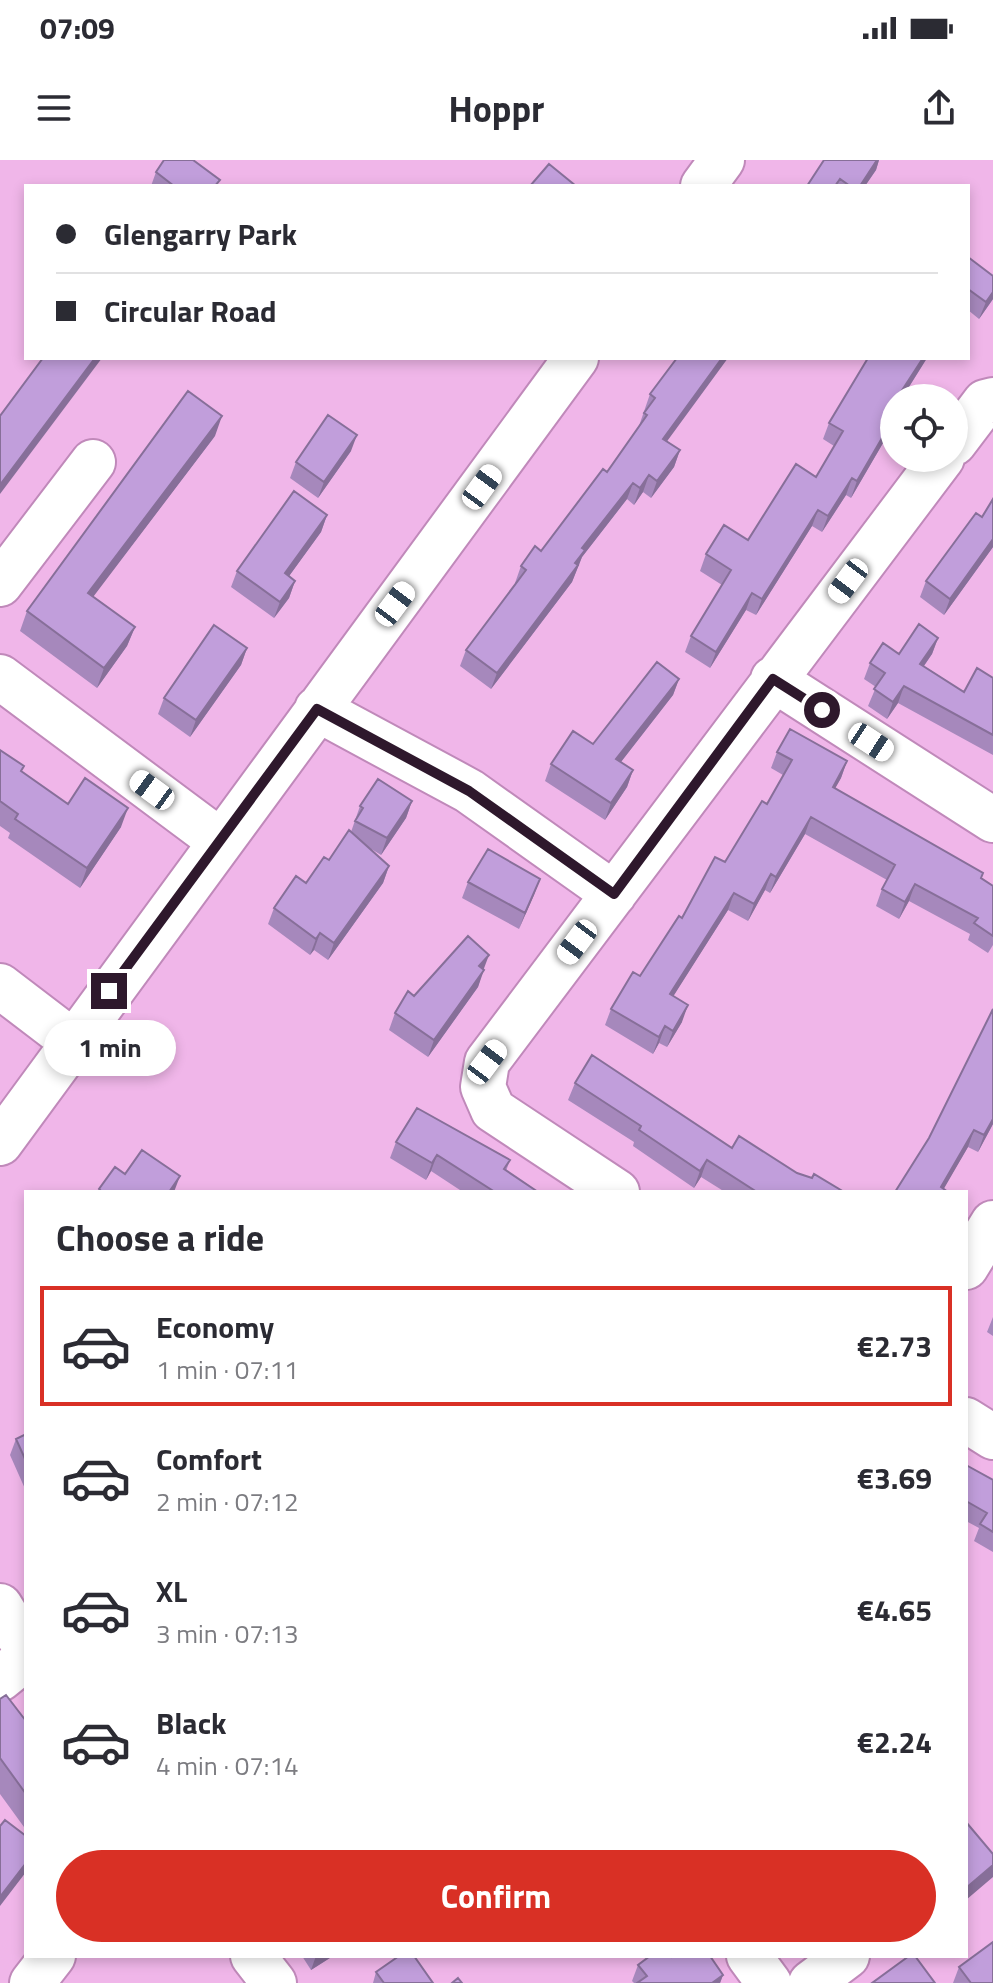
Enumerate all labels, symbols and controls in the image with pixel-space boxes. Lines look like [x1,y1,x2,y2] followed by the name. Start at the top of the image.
[40,5,115,51] text: 07:09
[449,81,544,136] text: Hoppr
[32,86,76,130] icon: menu
[917,86,961,130] icon: share
[104,211,297,257] text: Glengarry Park
[104,288,276,334] text: Circular Road
[880,384,968,472] map controls
[880,384,968,472] button: locate
[458,461,506,513] car
[824,555,872,607] car
[371,578,419,630] car
[804,692,840,728] route start
[844,719,898,765] car
[126,766,178,814] car
[553,916,601,968] car
[91,973,127,1009] route end
[43,1019,175,1075] callout: 1 min
[78,1028,142,1067] text: 1 min
[463,1036,511,1088] car
[56,1210,264,1265] text: Choose a ride
[156,1304,274,1350] text: Economy
[60,1310,132,1382] icon: car
[857,1323,932,1369] text: €2.73
[156,1350,299,1389] text: 1 min · 07:11
[156,1436,262,1482] text: Comfort
[60,1442,132,1514] icon: car
[857,1455,932,1501] text: €3.69
[156,1482,299,1521] text: 2 min · 07:12
[156,1568,187,1614] text: XL
[60,1574,132,1646] icon: car
[857,1587,932,1633] text: €4.65
[156,1614,299,1653] text: 3 min · 07:13
[156,1700,227,1746] text: Black
[60,1706,132,1778] icon: car
[857,1719,932,1765] text: €2.24
[156,1746,299,1785] text: 4 min · 07:14
[56,1850,936,1942] button: Confirm

